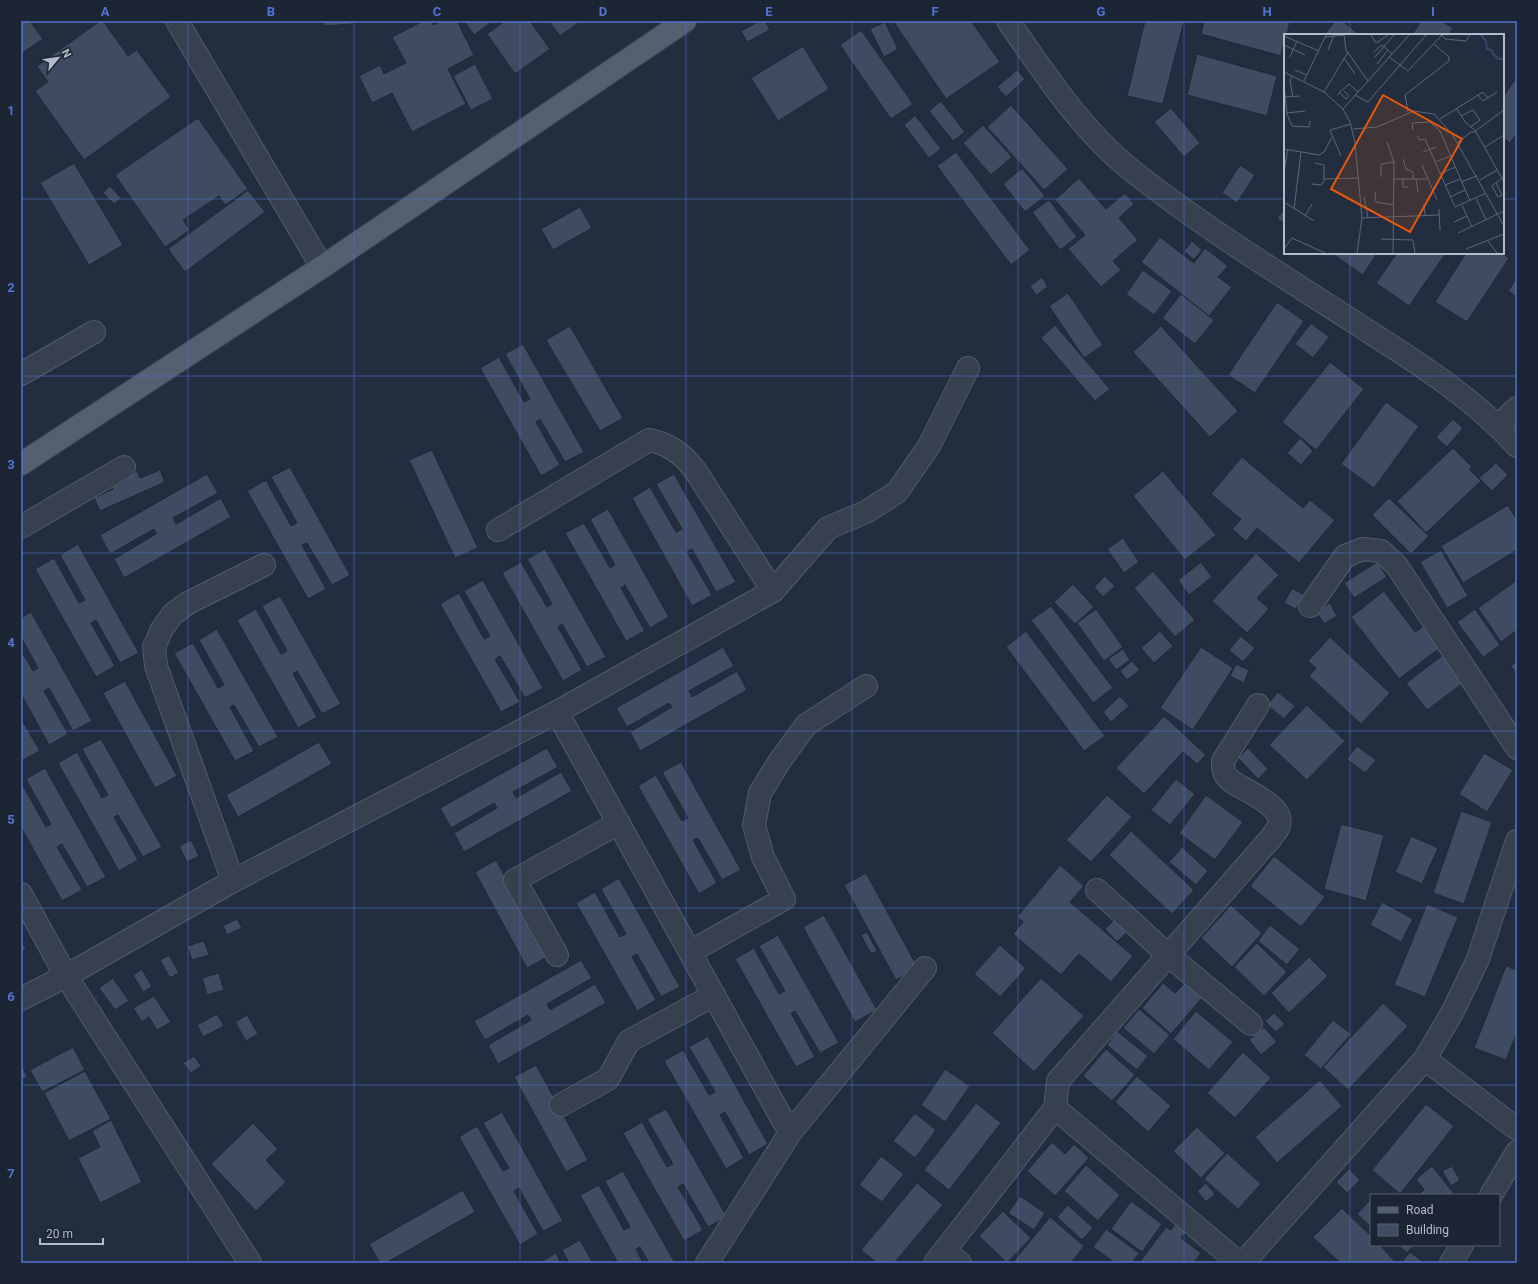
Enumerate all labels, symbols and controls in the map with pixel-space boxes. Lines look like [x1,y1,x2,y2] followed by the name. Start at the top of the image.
[101,4,110,19] text: A
[267,4,275,19] text: B
[433,4,442,19] text: C
[599,4,607,19] text: D
[765,4,773,19] text: E
[931,4,939,19] text: F
[1097,4,1106,19] text: G
[1262,4,1272,19] text: H
[1431,4,1435,19] text: I
[1284,34,1504,254] inset map
[38,38,78,78] north arrow
[59,47,74,60] text: N
[7,103,15,118] text: 1
[7,280,15,295] text: 2
[7,457,15,472] text: 3
[7,635,15,650] text: 4
[7,812,15,827] text: 5
[7,989,15,1004] text: 6
[7,1166,15,1181] text: 7
[1370,1194,1500,1246] legend
[1406,1203,1434,1217] text: Road
[40,1220,103,1246] scale bar
[1406,1223,1449,1237] text: Building
[46,1227,73,1241] text: 20 m

